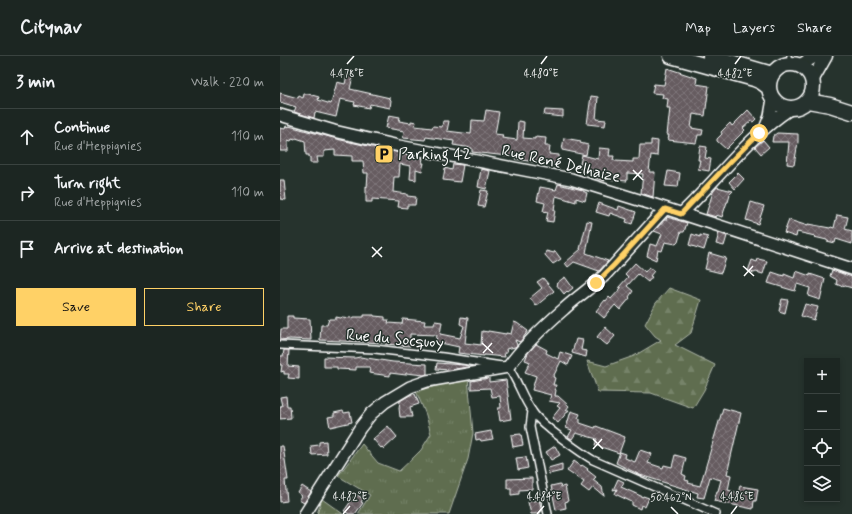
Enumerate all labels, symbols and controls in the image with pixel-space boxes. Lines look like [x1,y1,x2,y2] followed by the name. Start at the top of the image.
[20,15,82,40] text: Citynav
[685,19,711,37] text: Map
[733,19,775,37] text: Layers
[797,19,832,37] text: Share
[330,67,364,81] text: 4.478°E
[524,67,559,81] text: 4.480°E
[718,67,752,81] text: 4.482°E
[16,71,55,93] text: 3 min
[191,74,264,91] text: Walk · 220 m
[54,118,110,138] text: Continue
[750,124,768,142] route start
[16,126,38,148] icon: ahead
[231,128,264,145] text: 110 m
[54,138,142,155] text: Rue d'Heppignies
[499,140,623,188] street label: Rue René Delhaize
[373,143,395,165] parking icon: Parking 42
[398,144,471,166] place label: Parking 42
[54,174,121,194] text: Turn right
[16,182,38,204] icon: right
[231,184,264,201] text: 110 m
[54,194,142,211] text: Rue d'Heppignies
[16,238,38,260] icon: arrive
[54,239,183,259] text: Arrive at destination
[587,274,605,292] route end
[16,288,136,326] button: Save
[144,288,264,326] button: Share
[345,324,445,354] street label: Rue du Socquoy
[804,358,840,502] map controls
[804,358,840,394] button: +
[804,394,840,430] button: −
[804,430,840,466] button: locate
[804,466,840,502] button: layers
[333,490,367,504] text: 4.482°E
[527,490,561,504] text: 4.484°E
[720,490,754,504] text: 4.486°E
[650,491,692,505] text: 50.462°N

